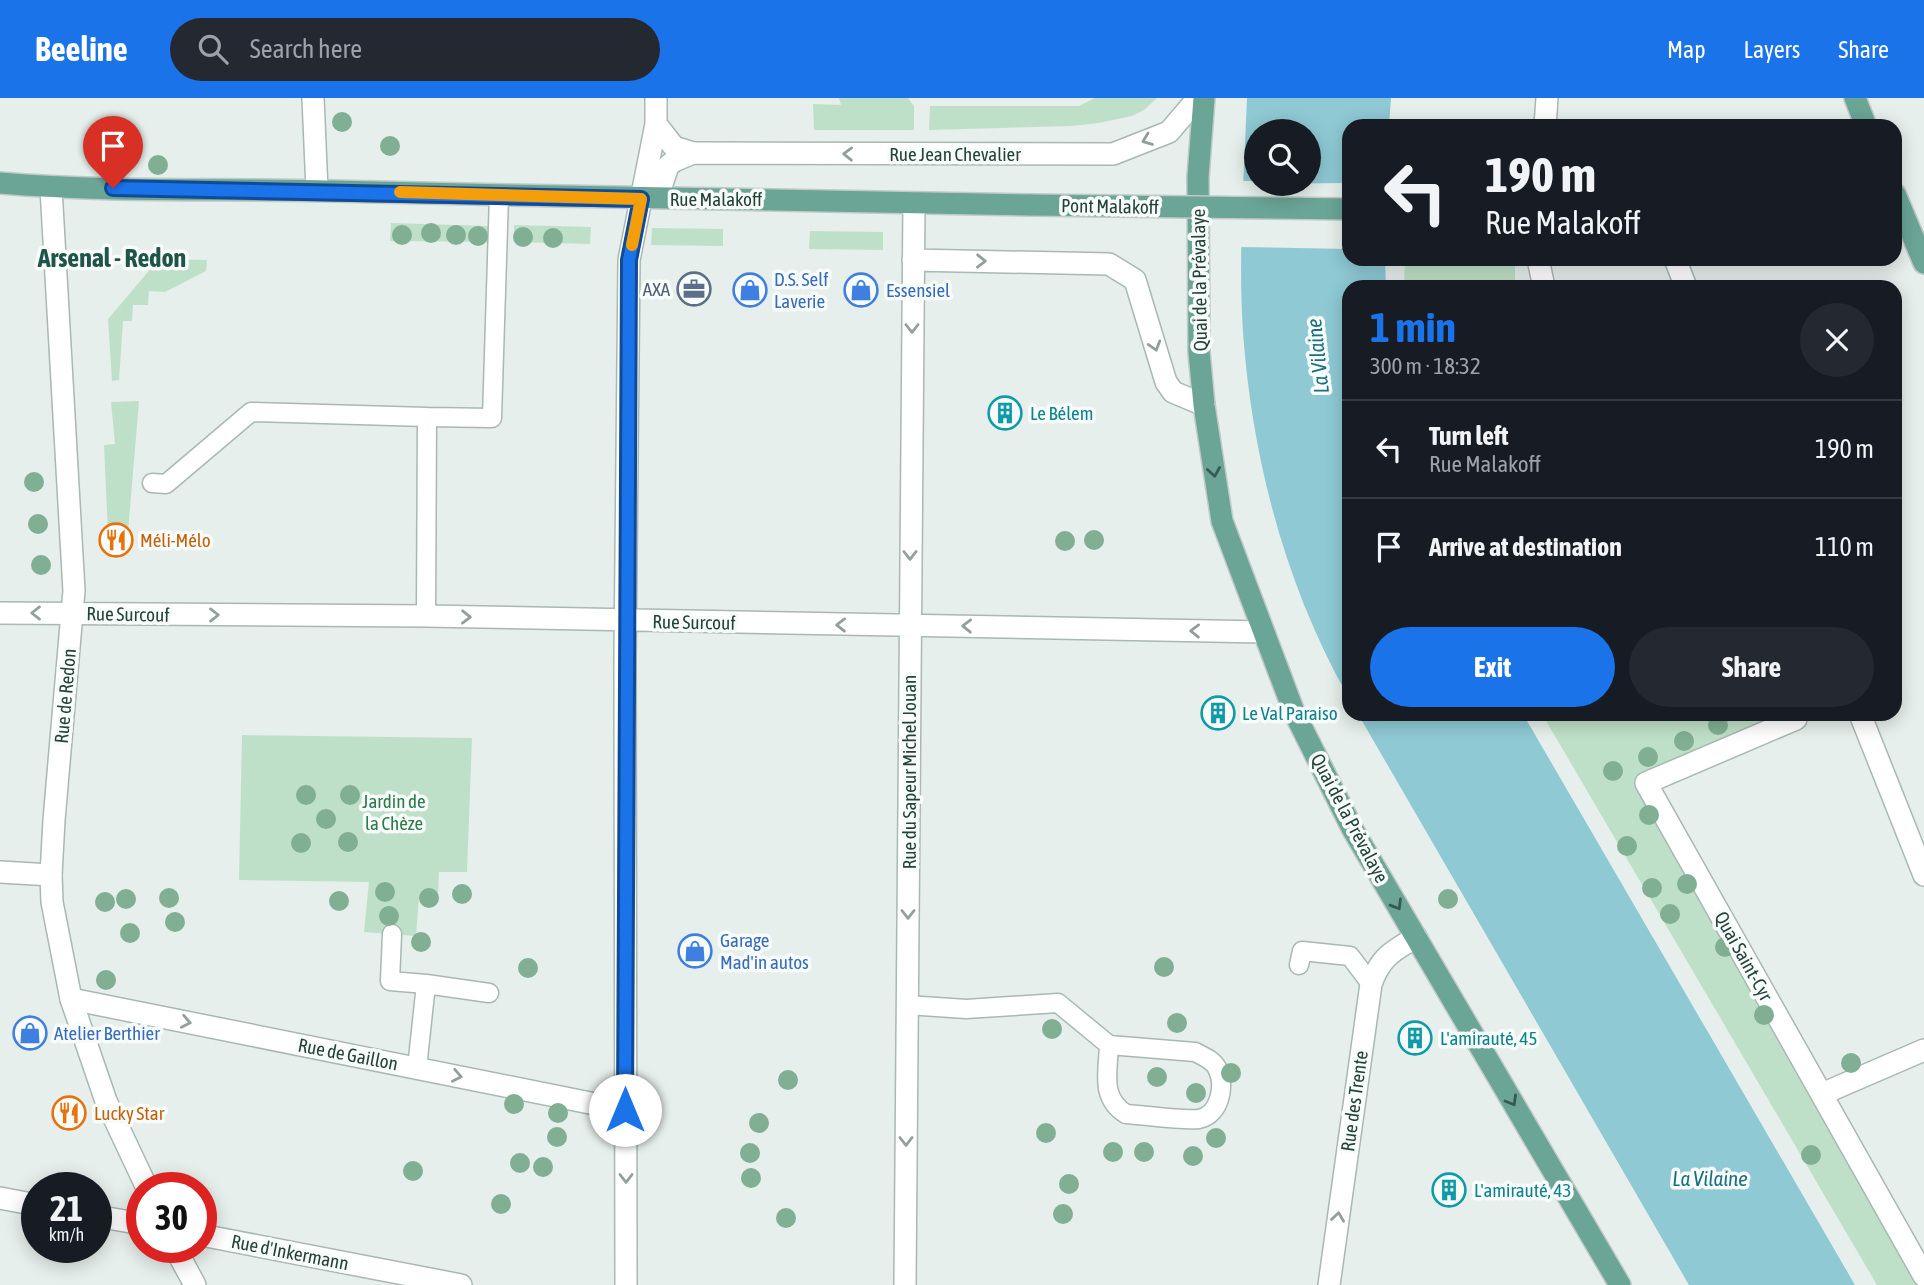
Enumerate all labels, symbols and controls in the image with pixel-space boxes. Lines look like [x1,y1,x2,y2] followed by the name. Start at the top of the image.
[170,18,660,81] search box
[35,30,128,68] text: Beeline
[194,30,232,68] icon: search
[250,34,362,64] text: Search here
[1667,36,1706,63] text: Map
[1744,36,1800,63] text: Layers
[1838,36,1889,63] text: Share
[83,116,143,188] pin
[1244,119,1321,196] map controls
[1244,119,1321,196] button: search
[94,127,132,165] icon: arrive
[1142,132,1154,146] one-way arrow
[889,143,1021,165] street label: Rue Jean Chevalier
[843,146,853,162] one-way arrow
[1485,146,1596,202] text: 190 m
[1370,147,1461,238] icon: left
[670,188,763,210] street label: Rue Malakoff
[1061,194,1160,218] street label: Pont Malakoff
[1485,204,1641,241] text: Rue Malakoff
[1187,208,1211,352] street label: Quai de la Prévalaye
[37,243,186,273] district label: Arsenal - Redon
[976,253,987,268] one-way arrow
[774,268,829,312] place label: D.S. Self Laverie
[675,270,713,308] office icon: AXA
[731,271,769,309] shop icon: D.S. Self Laverie
[842,271,880,309] shop icon: Essensiel
[643,278,671,300] place label: AXA
[886,279,950,301] place label: Essensiel
[1370,303,1456,351] text: 1 min
[1800,303,1874,377] button: close
[1301,317,1333,395] water label: La Vilaine
[904,323,920,334] one-way arrow
[1146,340,1161,352] one-way arrow
[1370,353,1481,379] text: 300 m · 18:32
[986,394,1024,432] building icon: Le Bélem
[1030,402,1093,424] place label: Le Bélem
[1429,421,1509,451] text: Turn left
[1370,430,1408,468] icon: left
[1815,434,1874,464] text: 190 m
[1429,451,1541,477] text: Rue Malakoff
[1206,466,1221,478] one-way arrow
[97,521,135,559] restaurant icon: Méli-Mélo
[1370,528,1408,566] icon: arrive
[140,529,211,551] place label: Méli-Mélo
[1429,532,1622,562] text: Arrive at destination
[1815,532,1874,562] text: 110 m
[902,550,918,561] one-way arrow
[86,602,170,626] street label: Rue Surcouf
[30,605,41,621] one-way arrow
[209,607,220,623] one-way arrow
[461,609,472,625] one-way arrow
[652,610,736,634] street label: Rue Surcouf
[836,617,847,632] one-way arrow
[962,618,972,634] one-way arrow
[1189,623,1200,639] one-way arrow
[1370,627,1615,707] button: Exit
[1629,627,1874,707] button: Share
[50,648,80,744] street label: Rue de Redon
[898,675,920,869] street label: Rue du Sapeur Michel Jouan
[1199,694,1237,732] building icon: Le Val Paraiso
[1242,702,1338,724] place label: Le Val Paraiso
[1307,750,1393,886] street label: Quai de la Prévalaye
[362,790,426,834] park label: Jardin de la Chèze
[1389,897,1402,910] one-way arrow
[1710,908,1778,1005] street label: Quai Saint-Cyr
[900,909,916,919] one-way arrow
[720,929,809,973] place label: Garage Mad'in autos
[676,932,714,970] shop icon: Garage Mad'in autos
[180,1013,192,1028] one-way arrow
[11,1014,49,1052] shop icon: Atelier Berthier
[1396,1019,1434,1057] building icon: L'amirauté, 45
[54,1022,160,1044] place label: Atelier Berthier
[1440,1027,1537,1049] place label: L'amirauté, 45
[296,1034,400,1074] street label: Rue de Gaillon
[1336,1049,1372,1153] street label: Rue des Trente
[451,1068,463,1083] one-way arrow
[588,1073,662,1147] position arrow
[1504,1093,1517,1106] one-way arrow
[50,1094,88,1132] restaurant icon: Lucky Star
[94,1102,165,1124] place label: Lucky Star
[898,1136,914,1147] one-way arrow
[1672,1166,1748,1190] water label: La Vilaine
[1430,1171,1468,1209] building icon: L'amirauté, 43
[126,1172,217,1263] speed limit sign: 30
[618,1174,634,1184] one-way arrow
[1474,1179,1571,1201] place label: L'amirauté, 43
[50,1188,83,1228] text: 21
[1331,1212,1346,1223] one-way arrow
[49,1224,84,1245] text: km/h
[229,1230,351,1274] street label: Rue d'Inkermann

